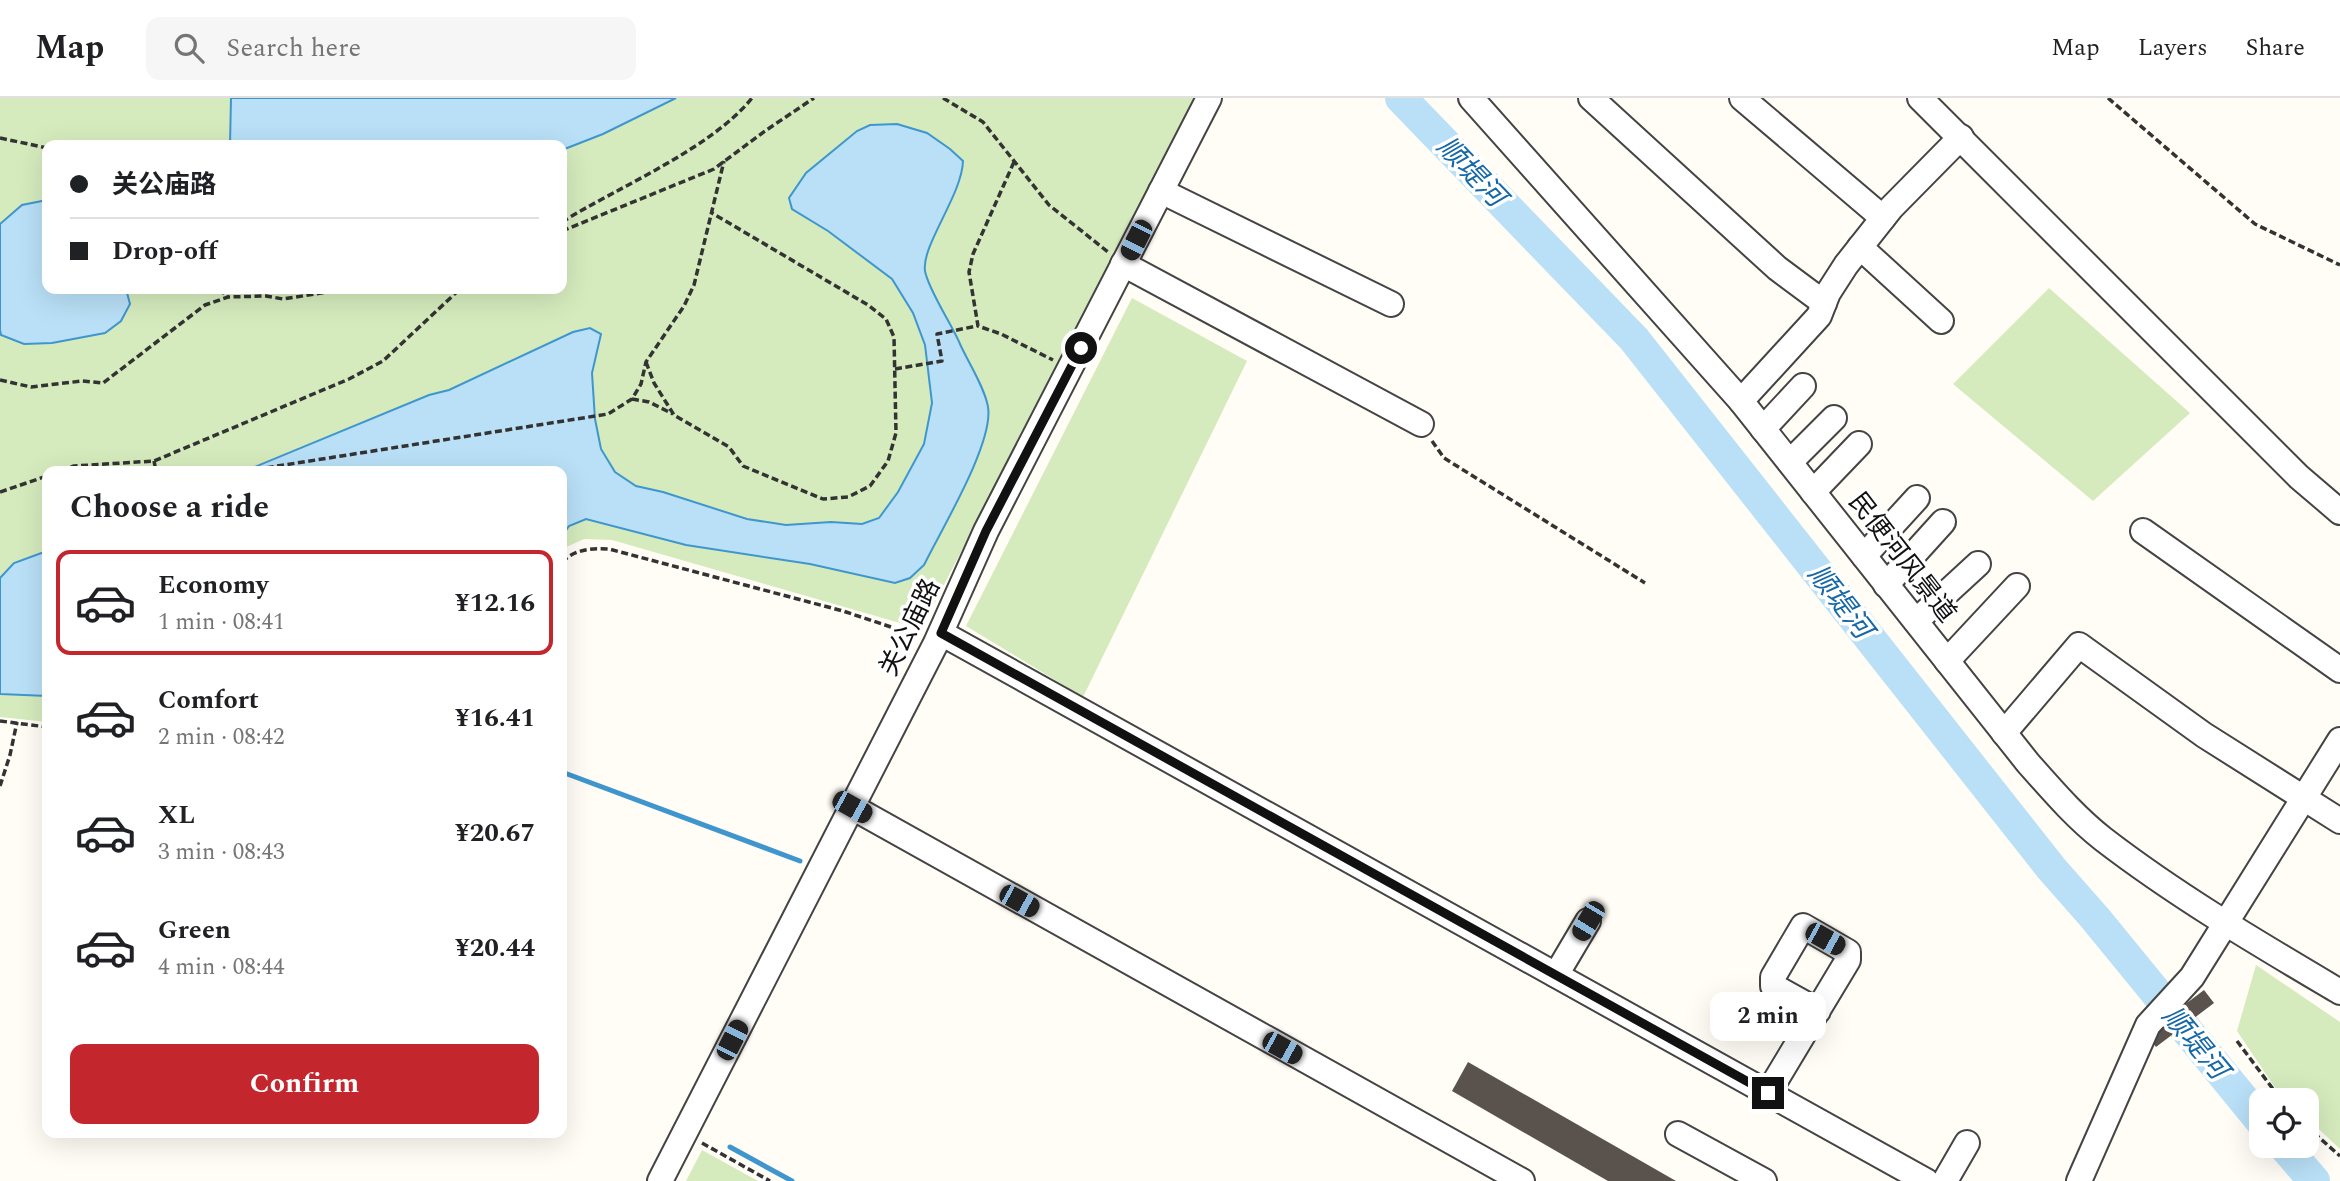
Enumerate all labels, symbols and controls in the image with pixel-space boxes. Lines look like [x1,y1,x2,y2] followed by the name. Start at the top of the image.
[146,17,636,80] search box
[35,23,104,73] text: Map
[226,28,361,68] text: Search here
[170,29,208,67] icon: search
[2051,30,2100,66] text: Map
[2138,30,2208,66] text: Layers
[2246,30,2305,66] text: Share
[1426,127,1519,221] water label: 顺堤河
[112,165,216,205] text: 关公庙路
[1118,217,1155,263] car
[112,231,217,271] text: Drop-off
[1065,332,1097,364] route start
[70,483,269,532] text: Choose a ride
[1838,484,1966,631] street label: 民便河风景道
[1797,556,1886,652] water label: 顺堤河
[158,565,268,605] text: Economy
[74,571,137,634] icon: car
[869,572,951,683] street label: 关公庙路
[455,583,535,623] text: ¥12.16
[158,605,285,640] text: 1 min · 08:41
[158,680,259,720] text: Comfort
[74,686,137,749] icon: car
[455,698,535,738] text: ¥16.41
[158,720,285,755] text: 2 min · 08:42
[829,788,876,826] car
[158,795,195,835] text: XL
[74,801,137,864] icon: car
[455,813,535,853] text: ¥20.67
[158,835,285,870] text: 3 min · 08:43
[996,882,1043,920] car
[1569,898,1608,944] car
[158,910,231,950] text: Green
[74,916,137,979] icon: car
[1802,920,1849,958] car
[455,928,535,968] text: ¥20.44
[158,950,285,985] text: 4 min · 08:44
[1710,992,1826,1040] callout: 2 min
[2151,997,2242,1093] water label: 顺堤河
[1737,999,1799,1034] text: 2 min
[714,1017,751,1063] car
[1259,1029,1306,1067] car
[70,1044,539,1124] button: Confirm
[1752,1077,1784,1109] route end
[2249,1088,2319,1158] map controls
[2249,1088,2319,1158] button: locate

